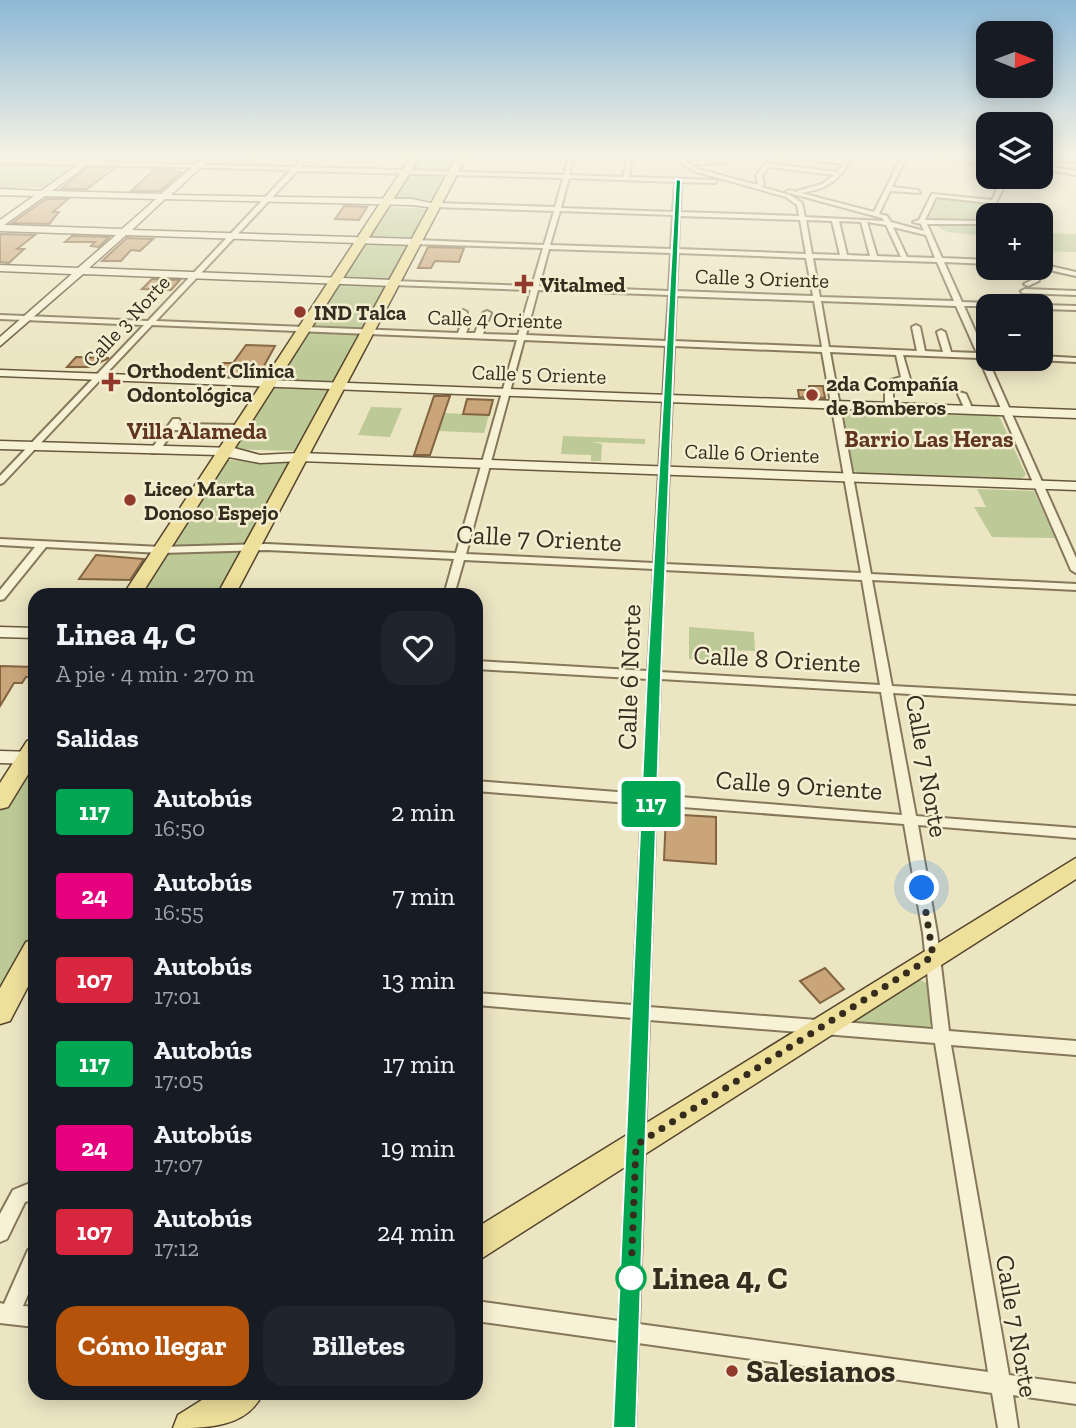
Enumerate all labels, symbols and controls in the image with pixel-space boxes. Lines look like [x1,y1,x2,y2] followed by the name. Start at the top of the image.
[976,21,1054,98] north arrow
[976,21,1053,371] map controls
[976,112,1053,189] button: layers
[976,203,1053,280] button: +
[695,263,830,293] street label: Calle 3 Oriente
[77,270,175,372] street label: Calle 3 Norte
[540,272,626,297] place label: Vitalmed
[514,274,534,294] marker: Vitalmed
[976,294,1053,371] button: −
[314,300,407,325] place label: IND Talca
[292,304,308,320] marker: IND Talca
[427,304,563,334] street label: Calle 4 Oriente
[127,358,295,407] place label: Orthodent Clínica Odontológica
[471,359,607,389] street label: Calle 5 Oriente
[826,371,959,420] place label: 2da Compañía de Bomberos
[101,372,121,392] marker: Orthodent Clínica Odontológica
[804,387,820,403] marker: 2da Compañía de Bomberos
[127,417,268,445] district label: Villa Alameda
[844,425,1014,453] district label: Barrio Las Heras
[684,438,820,468] street label: Calle 6 Oriente
[144,476,278,525] place label: Liceo Marta Donoso Espejo
[122,492,138,508] marker: Liceo Marta Donoso Espejo
[455,518,623,558] street label: Calle 7 Oriente
[610,604,648,750] street label: Calle 6 Norte
[381,611,455,685] button: heart
[56,614,196,653] text: Linea 4, C
[693,639,861,679] street label: Calle 8 Oriente
[56,660,254,688] text: A pie · 4 min · 270 m
[899,692,955,840] street label: Calle 7 Norte
[56,722,139,754] text: Salidas
[715,763,883,807] street label: Calle 9 Oriente
[611,781,691,827] line badge: 117
[154,782,252,814] text: Autobús
[636,789,666,818] text: 117
[391,796,455,828] text: 2 min
[79,797,110,826] text: 117
[154,814,205,842] text: 16:50
[154,866,252,898] text: Autobús
[904,870,939,905] your location
[392,880,455,912] text: 7 min
[81,881,108,910] text: 24
[154,898,204,926] text: 16:55
[154,950,252,982] text: Autobús
[382,964,455,996] text: 13 min
[77,965,112,994] text: 107
[154,982,201,1010] text: 17:01
[154,1034,252,1066] text: Autobús
[383,1048,455,1080] text: 17 min
[79,1049,110,1078] text: 117
[154,1066,203,1094] text: 17:05
[154,1118,252,1150] text: Autobús
[381,1132,455,1164] text: 19 min
[81,1133,108,1162] text: 24
[154,1150,203,1178] text: 17:07
[154,1202,252,1234] text: Autobús
[377,1216,455,1248] text: 24 min
[77,1217,112,1246] text: 107
[154,1234,199,1262] text: 17:12
[989,1252,1045,1400] street label: Calle 7 Norte
[652,1259,788,1297] place label: Linea 4, C
[616,1263,646,1293] marker: Linea 4, C
[56,1306,249,1386] button: Cómo llegar
[263,1306,455,1386] button: Billetes
[746,1352,895,1390] place label: Salesianos
[724,1363,740,1379] marker: Salesianos

